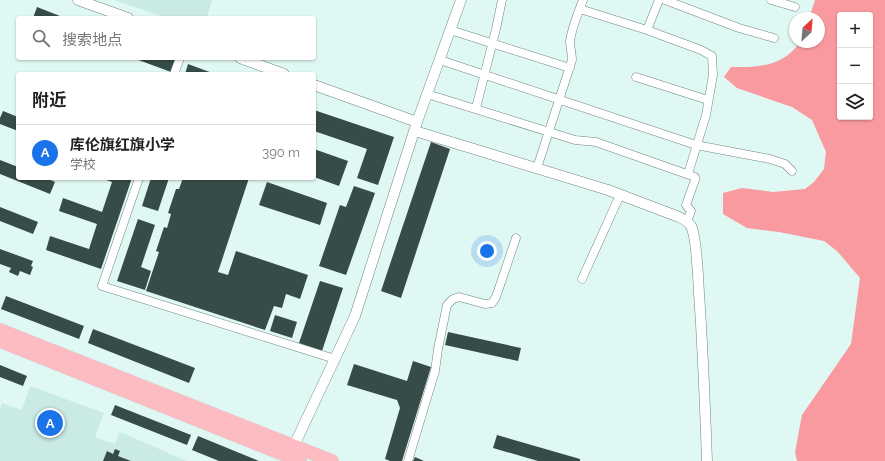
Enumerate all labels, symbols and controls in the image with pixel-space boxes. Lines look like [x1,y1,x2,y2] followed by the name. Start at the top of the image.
[789,12,825,48] north arrow
[837,12,873,120] map controls
[837,12,873,48] button: +
[16,16,316,60] search box
[30,27,52,49] icon: search
[62,31,122,49] text: 搜索地点
[837,48,873,84] button: −
[837,84,873,120] button: layers
[32,90,66,110] text: 附近
[70,136,175,154] text: 库伦旗红旗小学
[41,145,49,160] text: A
[262,145,300,160] text: 390 m
[70,157,96,172] text: 学校
[477,241,497,261] your location
[37,408,63,438] pin: A

